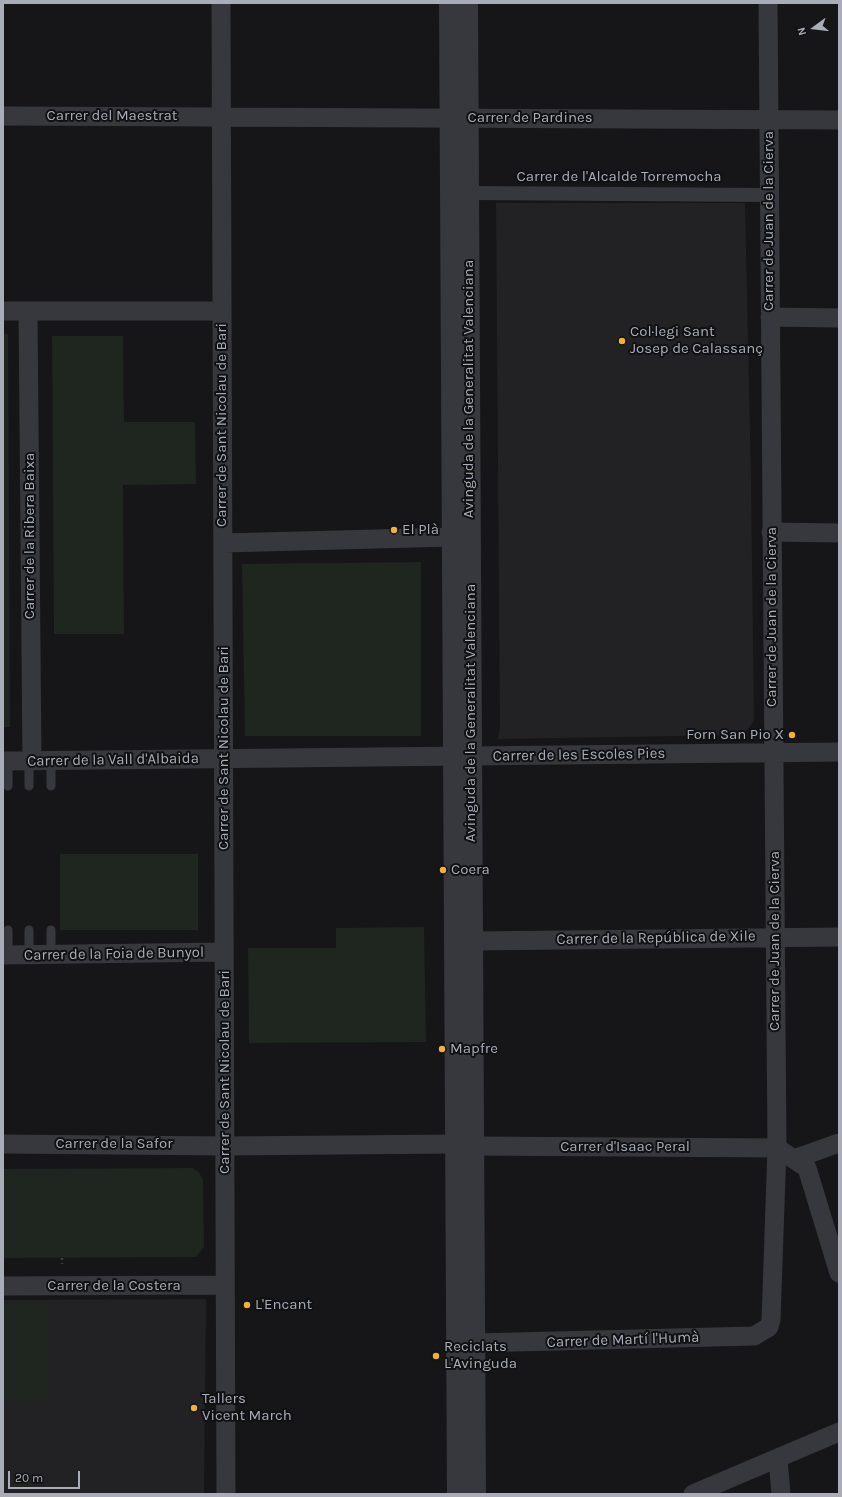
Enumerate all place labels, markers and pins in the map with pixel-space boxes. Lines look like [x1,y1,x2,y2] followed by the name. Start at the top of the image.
[630,323,763,358] place label: Col·legi Sant Josep de Calassanç
[617,336,627,346] marker: Col·legi Sant Josep de Calassanç
[402,521,439,539] place label: El Plà
[389,525,399,535] marker: El Plà
[686,726,784,744] place label: Forn San Pio X
[787,730,797,740] marker: Forn San Pio X
[451,861,490,879] place label: Coera
[438,865,448,875] marker: Coera
[450,1040,498,1058] place label: Mapfre
[437,1044,447,1054] marker: Mapfre
[255,1296,312,1314] place label: L'Encant
[242,1300,252,1310] marker: L'Encant
[444,1338,517,1373] place label: Reciclats L'Avinguda
[431,1351,441,1361] marker: Reciclats L'Avinguda
[202,1390,292,1425] place label: Tallers Vicent March
[189,1403,199,1413] marker: Tallers Vicent March

